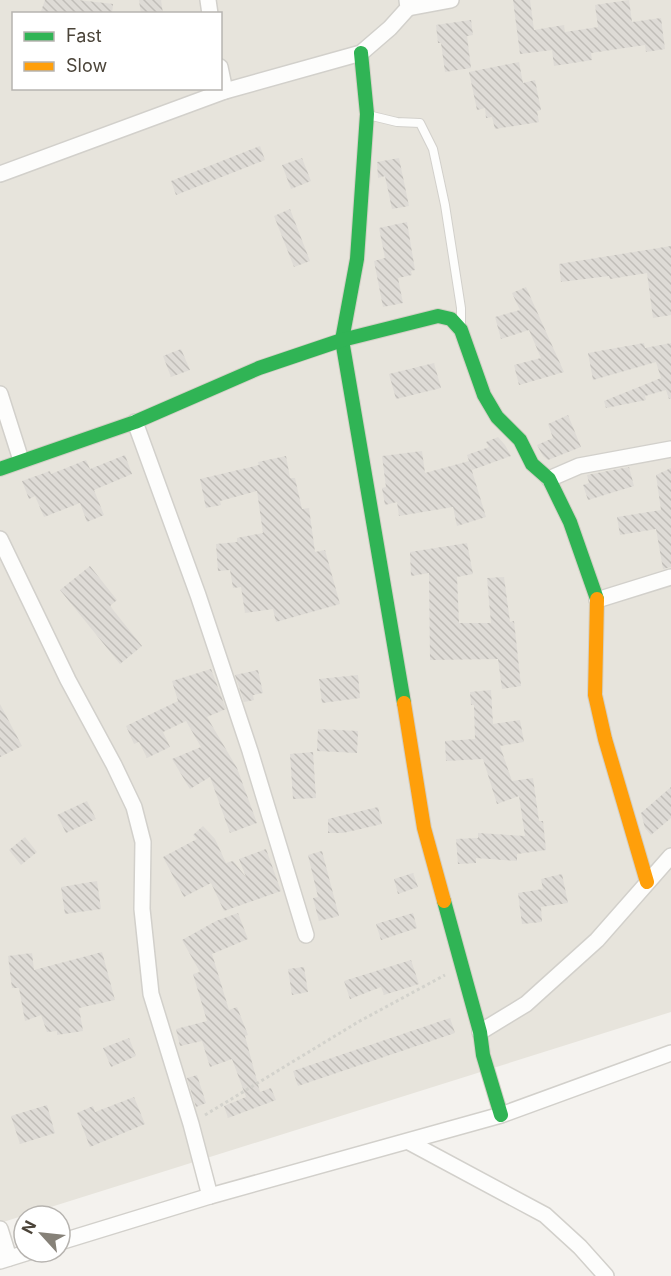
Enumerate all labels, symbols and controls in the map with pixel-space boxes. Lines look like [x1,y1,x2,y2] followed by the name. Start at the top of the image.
[12,12,222,90] legend
[66,25,102,46] text: Fast
[66,55,107,76] text: Slow
[12,1204,72,1264] north arrow
[17,1217,40,1237] text: N

